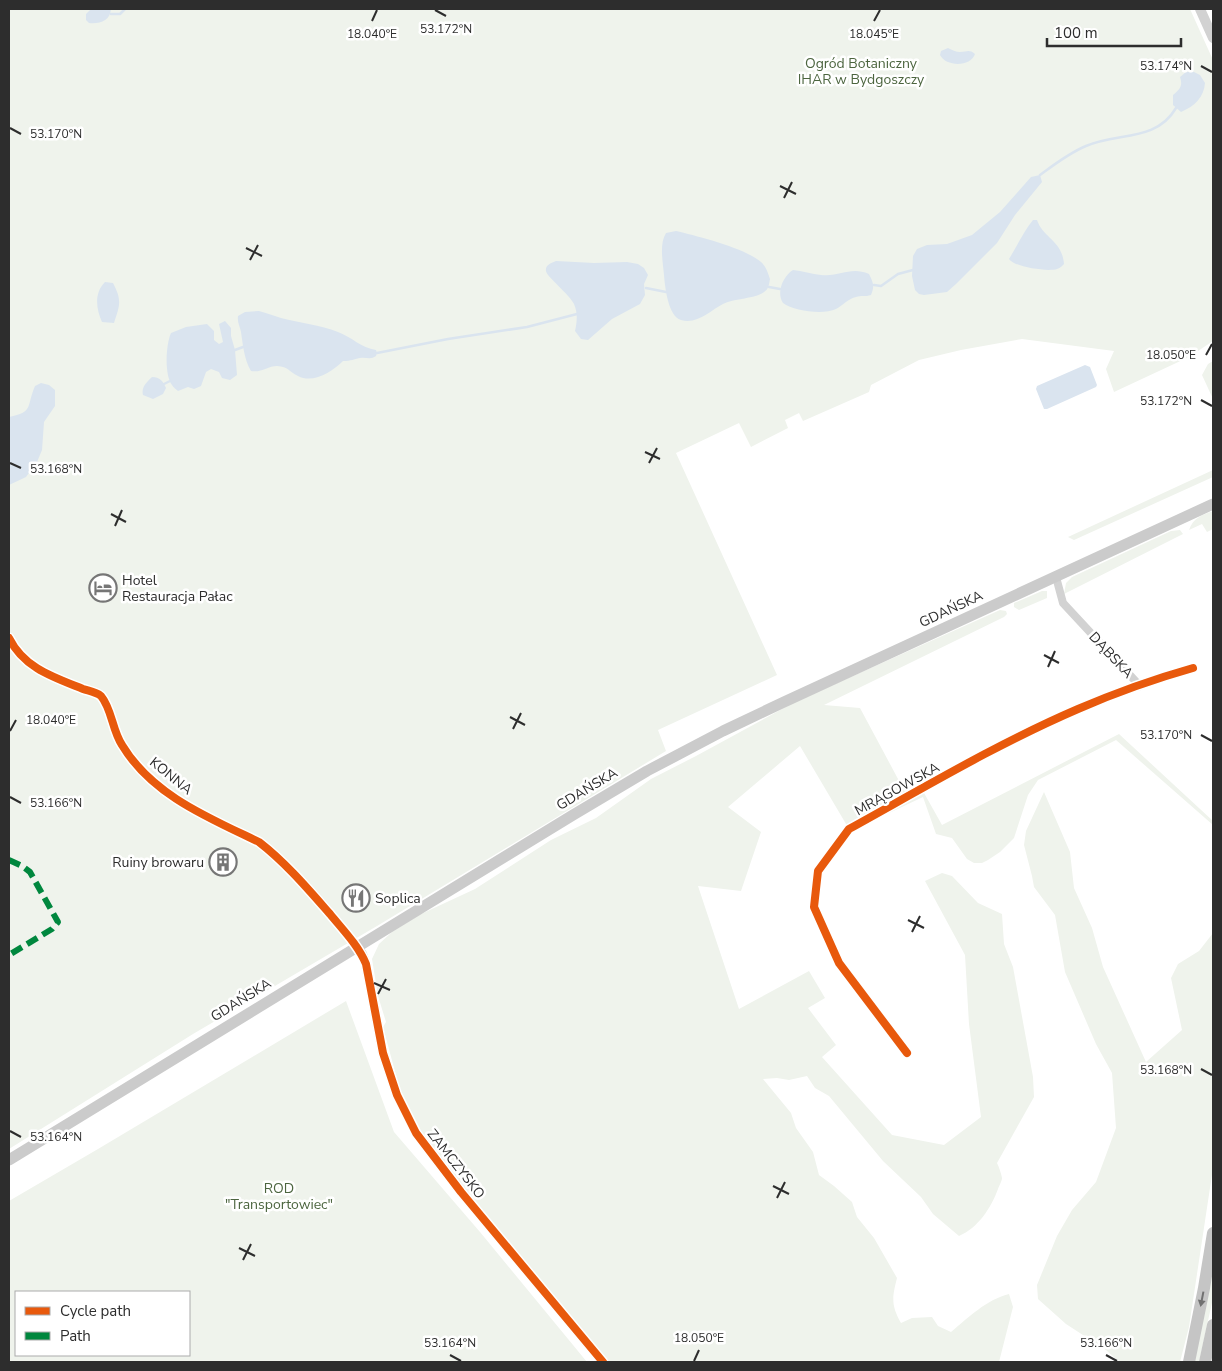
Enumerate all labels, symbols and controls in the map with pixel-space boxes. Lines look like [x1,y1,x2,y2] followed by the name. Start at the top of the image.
[1047,15,1181,47] scale bar
[420,21,472,37] text: 53.172°N
[1054,23,1098,43] text: 100 m
[347,26,397,42] text: 18.040°E
[849,26,899,42] text: 18.045°E
[798,54,925,89] park label: Ogród Botaniczny IHAR w Bydgoszczy
[1140,58,1192,74] text: 53.174°N
[30,126,82,142] text: 53.170°N
[1146,347,1196,363] text: 18.050°E
[1140,393,1192,409] text: 53.172°N
[30,461,82,477] text: 53.168°N
[122,571,233,606] place label: Hotel Restauracja Pałac
[88,573,118,603] hotel icon: Hotel Restauracja Pałac
[916,586,986,632] street label: GDAŃSKA
[1085,628,1137,682] street label: DĄBSKA
[26,712,76,728] text: 18.040°E
[1140,727,1192,743] text: 53.170°N
[146,753,196,799] street label: KONNA
[851,758,943,820] street label: MRĄGOWSKA
[553,763,621,815] street label: GDAŃSKA
[30,795,82,811] text: 53.166°N
[208,847,238,877] building icon: Ruiny browaru
[112,853,204,872] place label: Ruiny browaru
[341,883,371,913] restaurant icon: Soplica
[375,889,421,908] place label: Soplica
[207,974,275,1026] street label: GDAŃSKA
[1140,1062,1192,1078] text: 53.168°N
[423,1125,489,1203] street label: ZAMCZYSKO
[30,1129,82,1145] text: 53.164°N
[225,1179,333,1214] park label: ROD "Transportowiec"
[15,1291,190,1356] legend
[1198,1291,1206,1307] one-way arrow
[60,1301,131,1321] text: Cycle path
[60,1326,91,1346] text: Path
[674,1330,724,1346] text: 18.050°E
[424,1335,476,1351] text: 53.164°N
[1080,1335,1132,1351] text: 53.166°N

